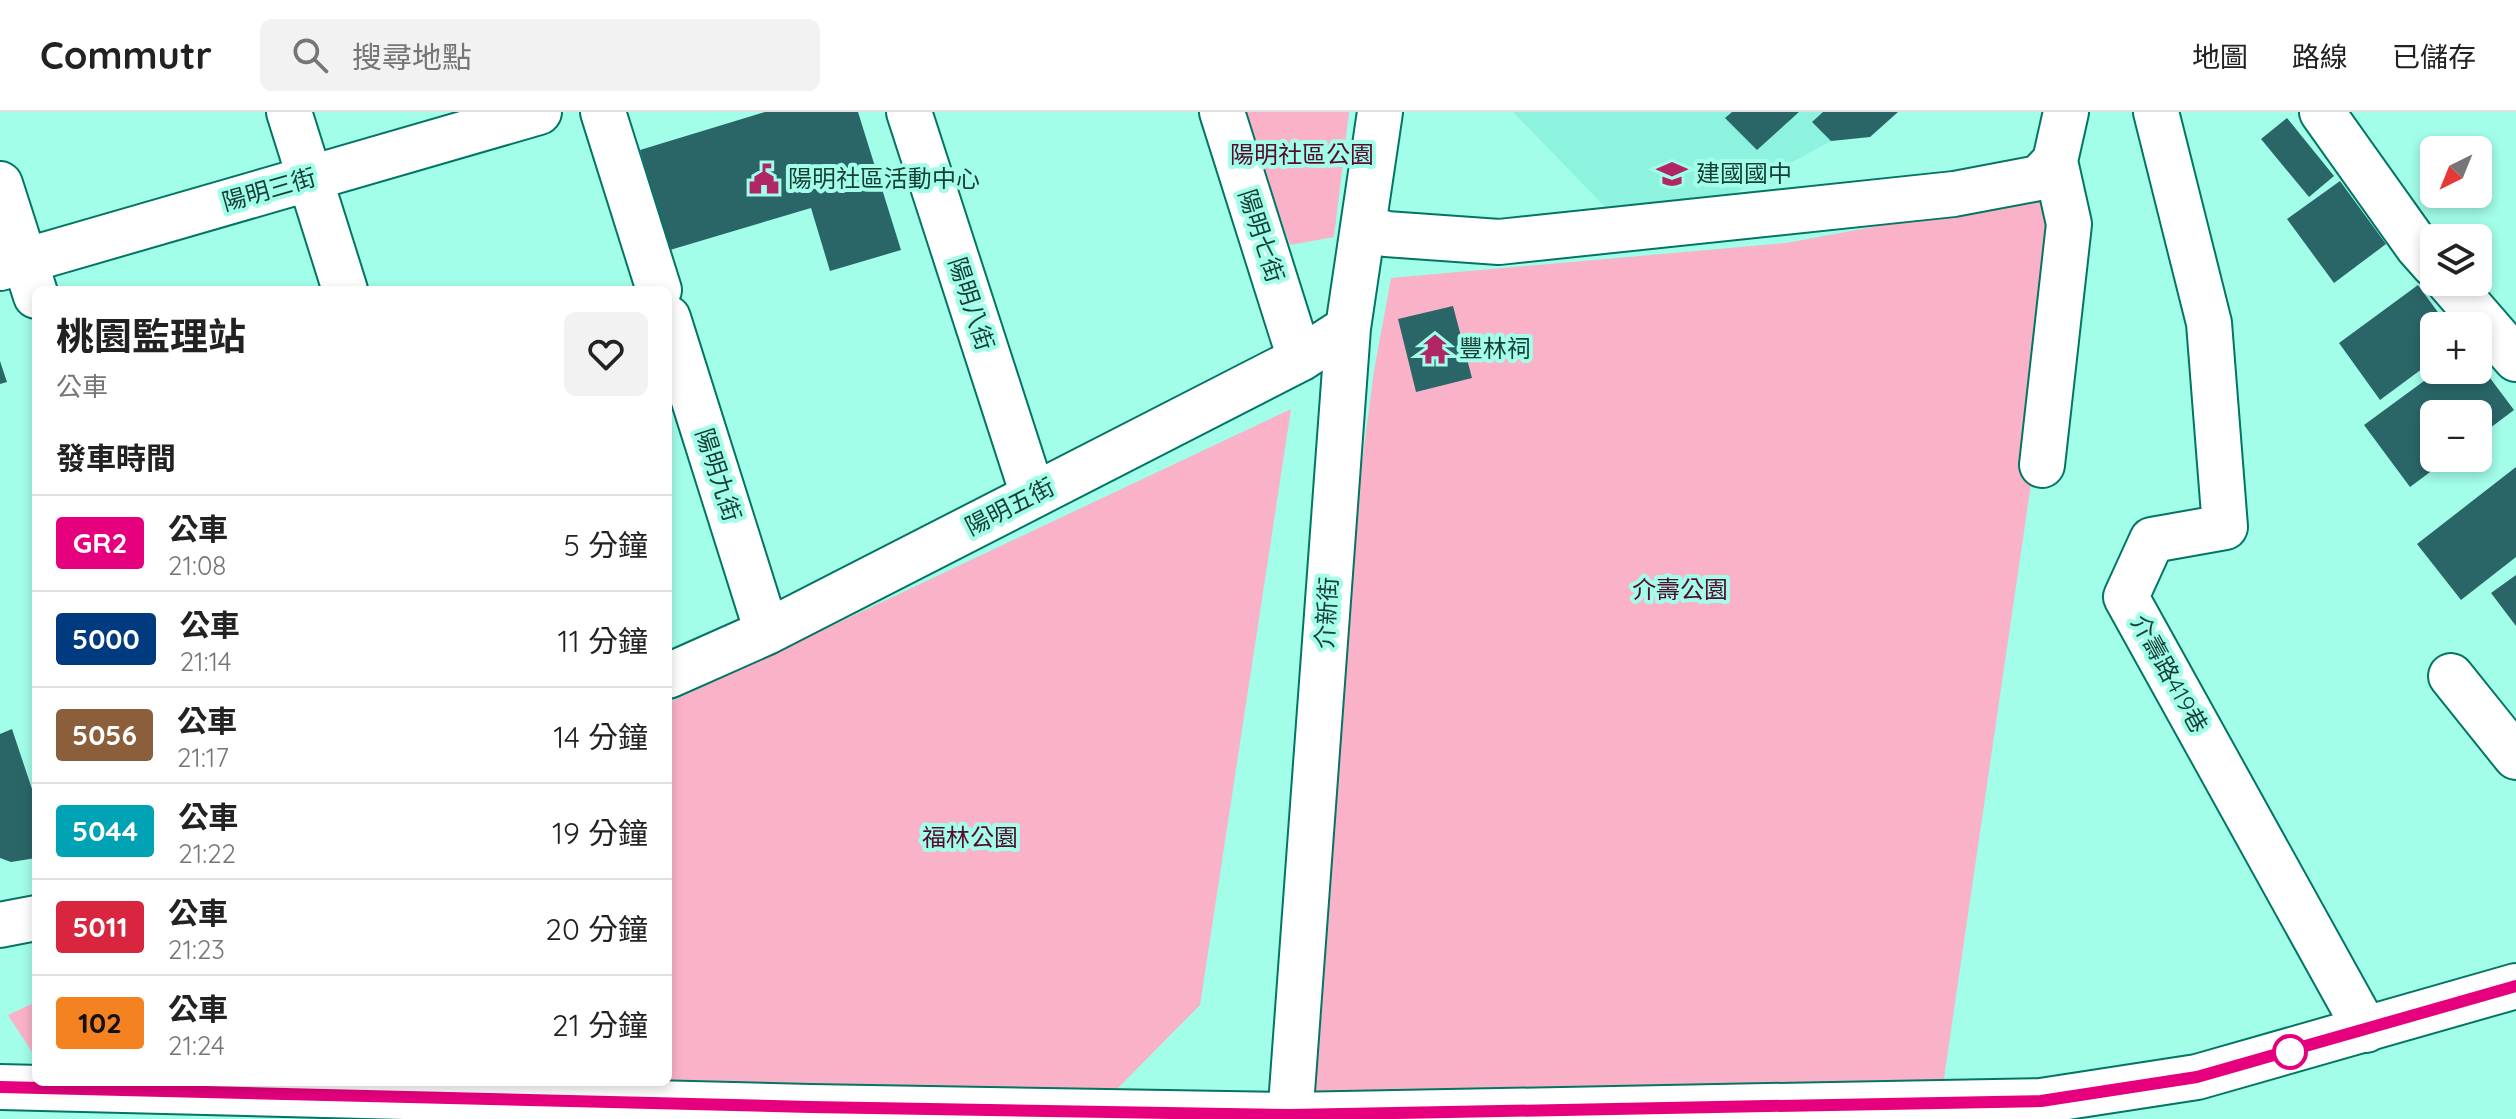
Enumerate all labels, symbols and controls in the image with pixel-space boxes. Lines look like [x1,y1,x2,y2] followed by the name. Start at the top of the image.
[260,19,820,91] search box
[40,31,212,79] text: Commutr
[288,33,332,77] icon: search
[352,38,472,76] text: 搜尋地點
[2192,39,2248,74] text: 地圖
[2292,39,2348,74] text: 路線
[2392,39,2476,74] text: 已儲存
[2420,136,2492,208] north arrow
[2420,136,2492,472] map controls
[1230,139,1374,169] park label: 陽明社區公園
[1655,157,1689,191] school or university icon: 建國國中
[1696,158,1792,188] place label: 建國國中
[218,161,319,217] street label: 陽明三街
[747,162,781,196] public building icon: 陽明社區活動中心
[788,163,980,193] place label: 陽明社區活動中心
[1233,185,1291,286] street label: 陽明七街
[2420,224,2492,296] button: layers
[943,253,1001,354] street label: 陽明八街
[56,312,246,360] text: 桃園監理站
[564,312,648,396] button: heart
[2420,312,2492,384] button: +
[1418,332,1452,366] temple icon: 豐林祠
[1459,333,1531,363] place label: 豐林祠
[56,370,108,403] text: 公車
[2420,400,2492,472] button: −
[690,424,748,525] street label: 陽明九街
[56,439,176,477] text: 發車時間
[960,471,1059,541] street label: 陽明五街
[168,510,228,548] text: 公車
[73,525,127,560] text: GR2
[563,526,648,564] text: 5 分鐘
[168,549,226,582] text: 21:08
[1632,574,1728,604] park label: 介壽公園
[1309,576,1343,650] street label: 介新街
[180,606,240,644] text: 公車
[2125,609,2215,738] street label: 介壽路419巷
[72,621,140,656] text: 5000
[558,622,648,660] text: 11 分鐘
[180,645,232,678] text: 21:14
[177,702,237,740] text: 公車
[72,717,137,752] text: 5056
[553,718,648,756] text: 14 分鐘
[177,741,229,774] text: 21:17
[178,798,238,836] text: 公車
[72,813,138,848] text: 5044
[552,814,648,852] text: 19 分鐘
[922,822,1018,852] park label: 福林公園
[178,837,236,870] text: 21:22
[168,894,228,932] text: 公車
[72,909,128,944] text: 5011
[545,910,648,948] text: 20 分鐘
[168,933,225,966] text: 21:23
[168,990,228,1028] text: 公車
[78,1005,122,1040] text: 102
[552,1006,648,1044] text: 21 分鐘
[168,1029,225,1062] text: 21:24
[2273,1035,2307,1069] unlabelled marker

